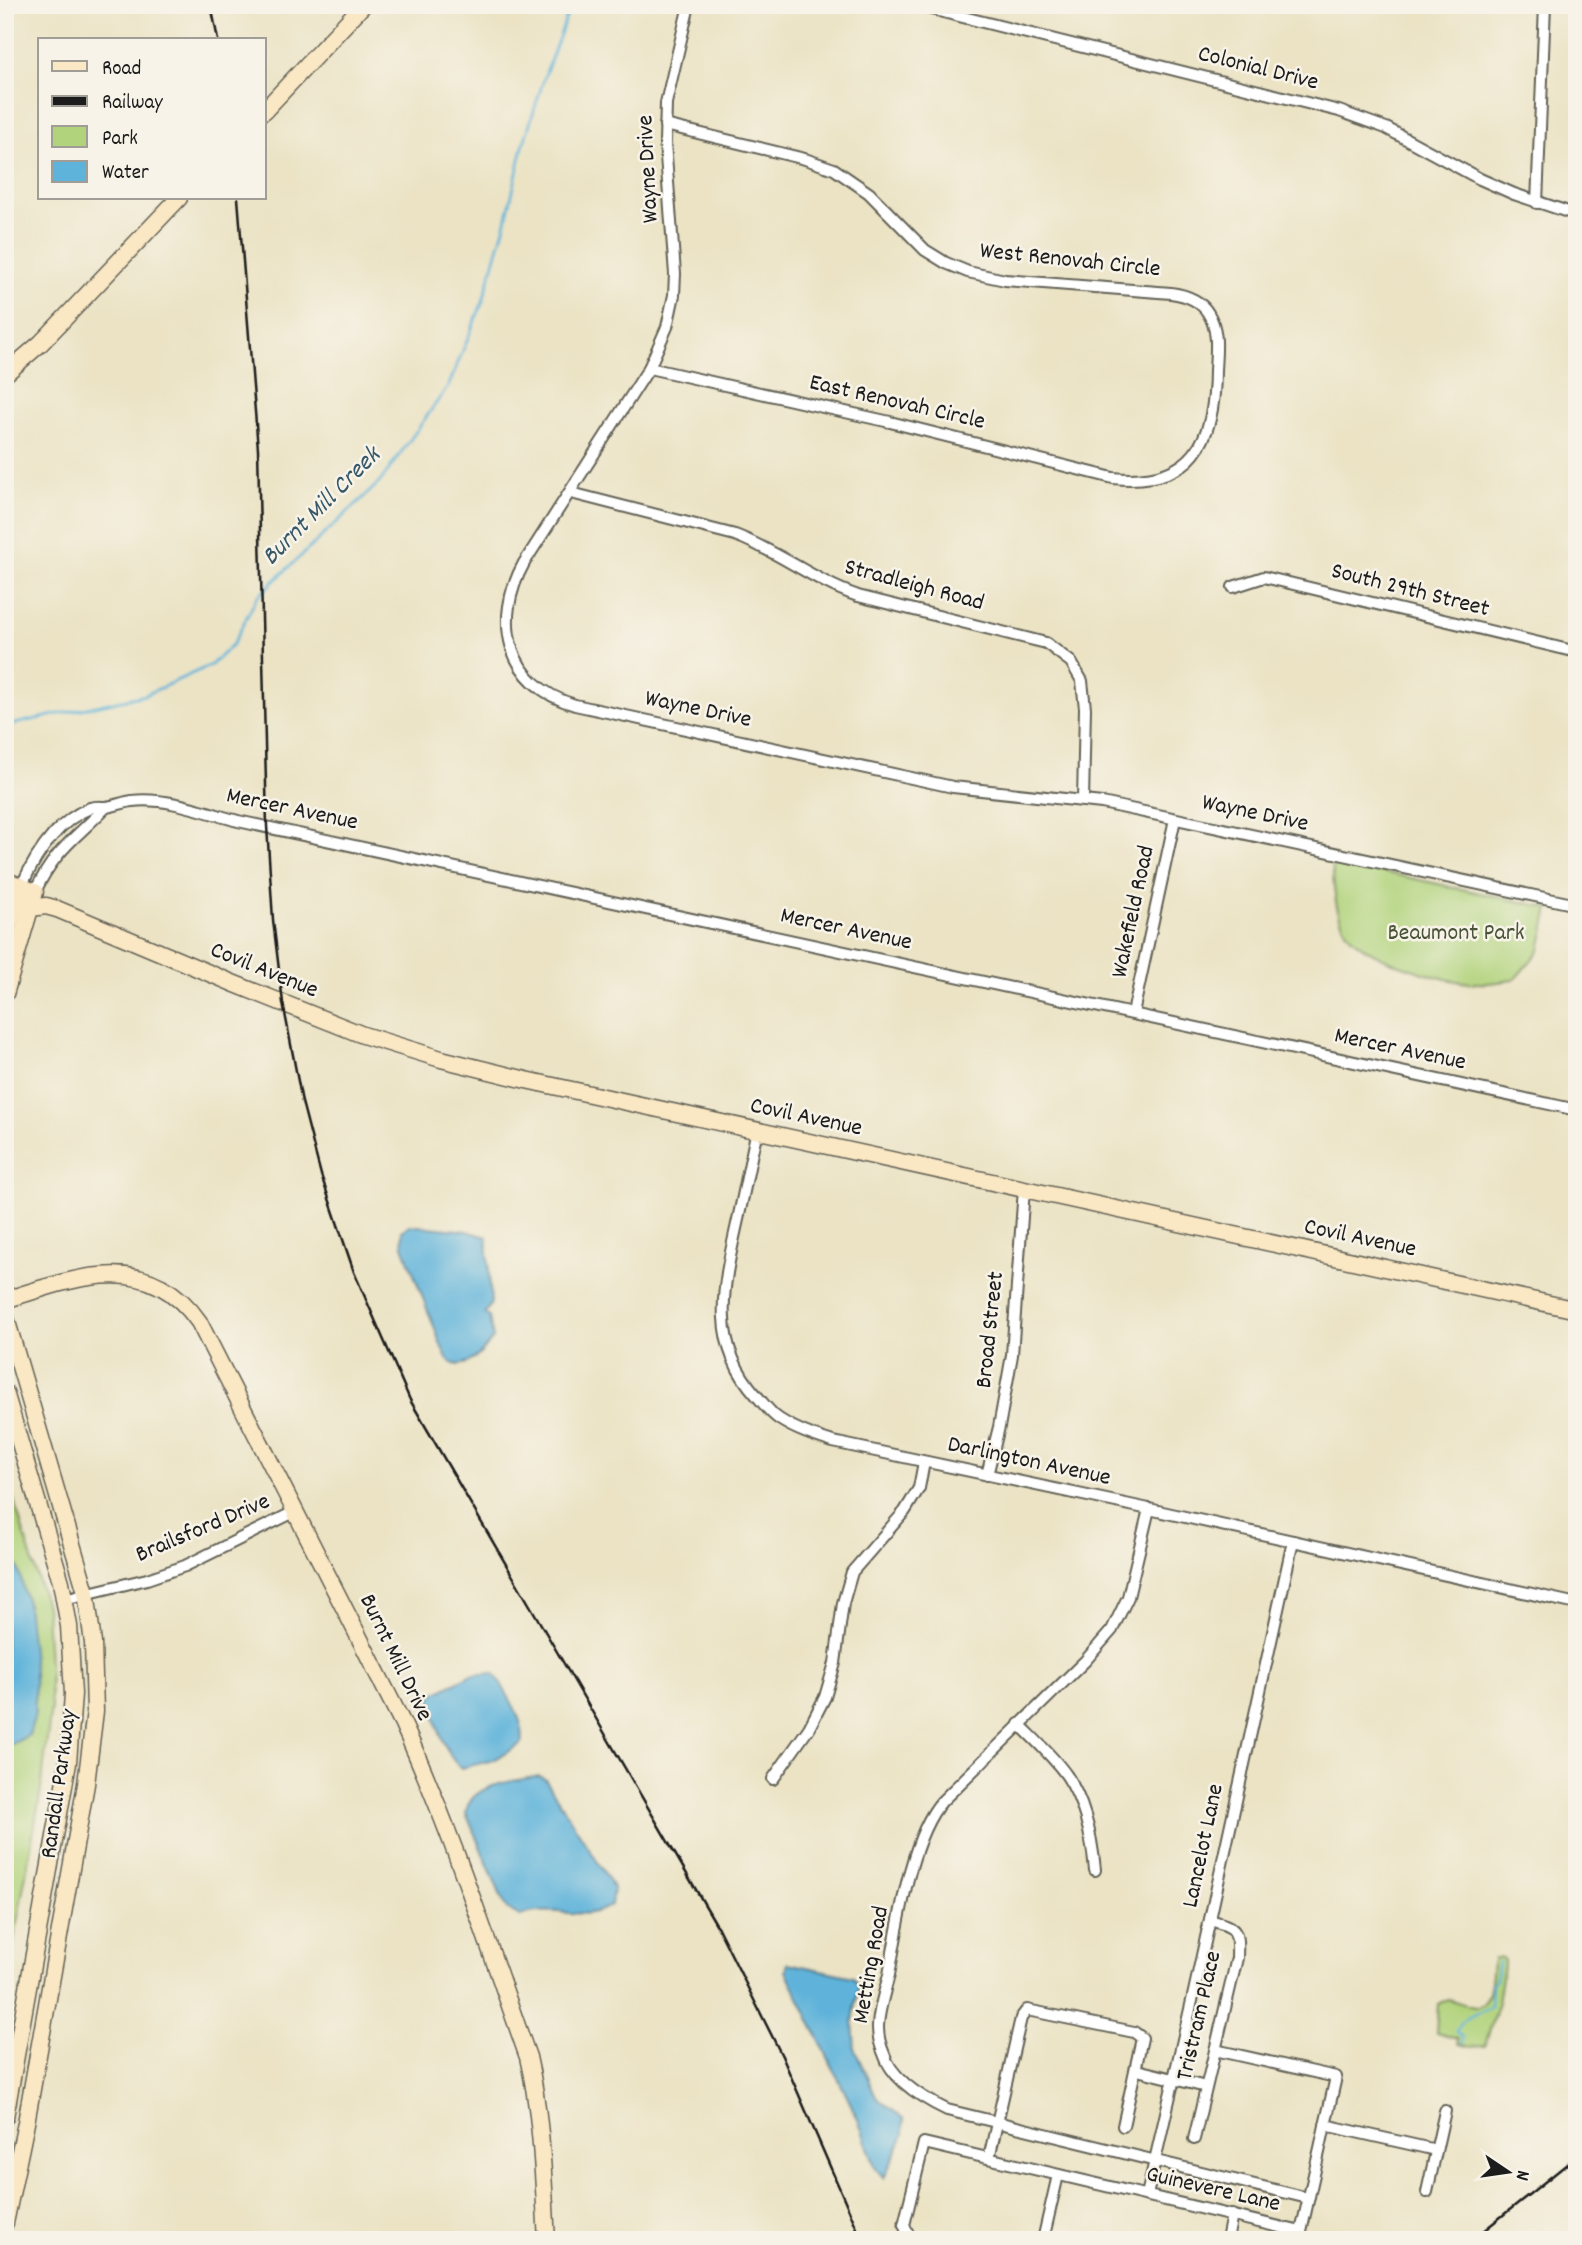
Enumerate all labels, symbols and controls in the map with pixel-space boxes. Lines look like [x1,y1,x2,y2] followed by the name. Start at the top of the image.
[38,38,266,200] legend
[1194,38,1322,100] street label: Colonial Drive
[102,55,141,85] text: Road
[102,89,163,119] text: Railway
[629,114,669,224] street label: Wayne Drive
[102,125,138,155] text: Park
[102,159,149,189] text: Water
[978,235,1162,287] street label: West Renovah Circle
[806,366,988,440] street label: East Renovah Circle
[254,437,392,575] water label: Burnt Mill Creek
[840,551,988,621] street label: Stradleigh Road
[1327,555,1493,627] street label: South 29th Street
[642,682,754,738] street label: Wayne Drive
[223,779,361,841] street label: Mercer Avenue
[1199,786,1311,842] street label: Wayne Drive
[1103,843,1165,981] street label: Wakefield Road
[777,899,915,961] street label: Mercer Avenue
[1387,917,1525,951] park label: Beaumont Park
[205,934,323,1008] street label: Covil Avenue
[1331,1019,1469,1081] street label: Mercer Avenue
[747,1090,865,1146] street label: Covil Avenue
[1301,1211,1419,1267] street label: Covil Avenue
[968,1270,1014,1390] street label: Broad Street
[944,1428,1114,1496] street label: Darlington Avenue
[131,1485,275,1573] street label: Brailsford Drive
[350,1589,440,1727] street label: Burnt Mill Drive
[33,1706,88,1861] street label: Randall Parkway
[1174,1781,1234,1911] street label: Lancelot Lane
[845,1904,899,2026] street label: Metting Road
[1169,1948,1231,2084] street label: Tristram Place
[1474,2136,1544,2206] north arrow
[1143,2158,1283,2222] street label: Guinevere Lane
[1507,2167,1535,2183] text: N

